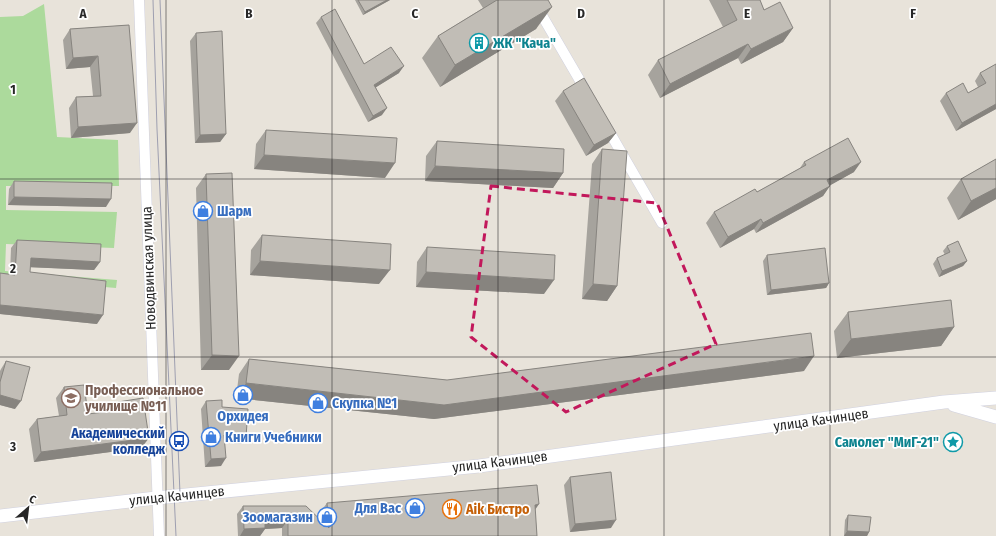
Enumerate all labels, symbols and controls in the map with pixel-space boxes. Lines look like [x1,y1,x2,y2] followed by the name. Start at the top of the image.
[78,6,87,21] text: A
[245,6,253,21] text: B
[412,6,419,21] text: C
[577,6,585,21] text: D
[744,6,750,21] text: E
[910,6,916,21] text: F
[468,32,490,54] building icon: ЖК "Кача"
[492,35,556,52] place label: ЖК "Кача"
[10,82,16,97] text: 1
[192,200,214,222] shop icon: Шарм
[217,203,252,220] place label: Шарм
[138,206,160,330] street label: Новодвинская улица
[9,261,16,276] text: 2
[84,382,203,415] place label: Профессиональное училище №11
[232,384,254,406] shop icon: Орхидея
[60,387,82,409] school or university icon: Профессиональное училище №11
[307,392,329,414] shop icon: Скупка №1
[332,395,397,412] place label: Скупка №1
[772,405,870,435] street label: улица Качинцев
[217,408,269,425] place label: Орхидея
[70,425,165,458] place label: Академический колледж
[200,426,222,448] shop icon: Книги Учебники
[225,429,322,446] place label: Книги Учебники
[168,430,190,452] bus stop icon: Академический колледж
[942,431,964,453] place icon: Самолет "МиГ-21"
[835,434,939,451] place label: Самолет "МиГ-21"
[9,439,16,454] text: 3
[451,448,549,476] street label: улица Качинцев
[129,483,225,509] street label: улица Качинцев
[8,488,48,528] north arrow
[27,493,38,507] text: С
[404,497,426,519] shop icon: Для Вас
[441,498,463,520] restaurant icon: Aik Бистро
[354,500,402,517] place label: Для Вас
[465,501,530,518] place label: Aik Бистро
[316,506,338,528] shop icon: Зоомагазин
[241,509,313,526] place label: Зоомагазин

